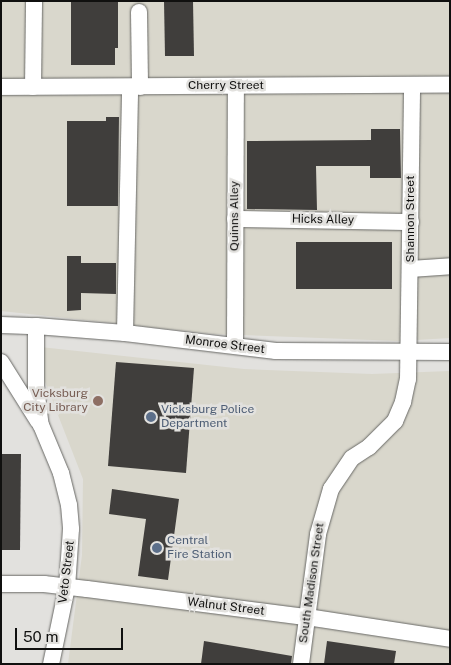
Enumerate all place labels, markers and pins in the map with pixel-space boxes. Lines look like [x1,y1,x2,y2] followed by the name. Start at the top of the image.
[23,387,88,415] place label: Vicksburg City Library
[92,395,104,407] marker: Vicksburg City Library
[161,403,254,431] place label: Vicksburg Police Department
[145,411,157,423] marker: Vicksburg Police Department
[167,534,232,562] place label: Central Fire Station
[151,542,163,554] marker: Central Fire Station

